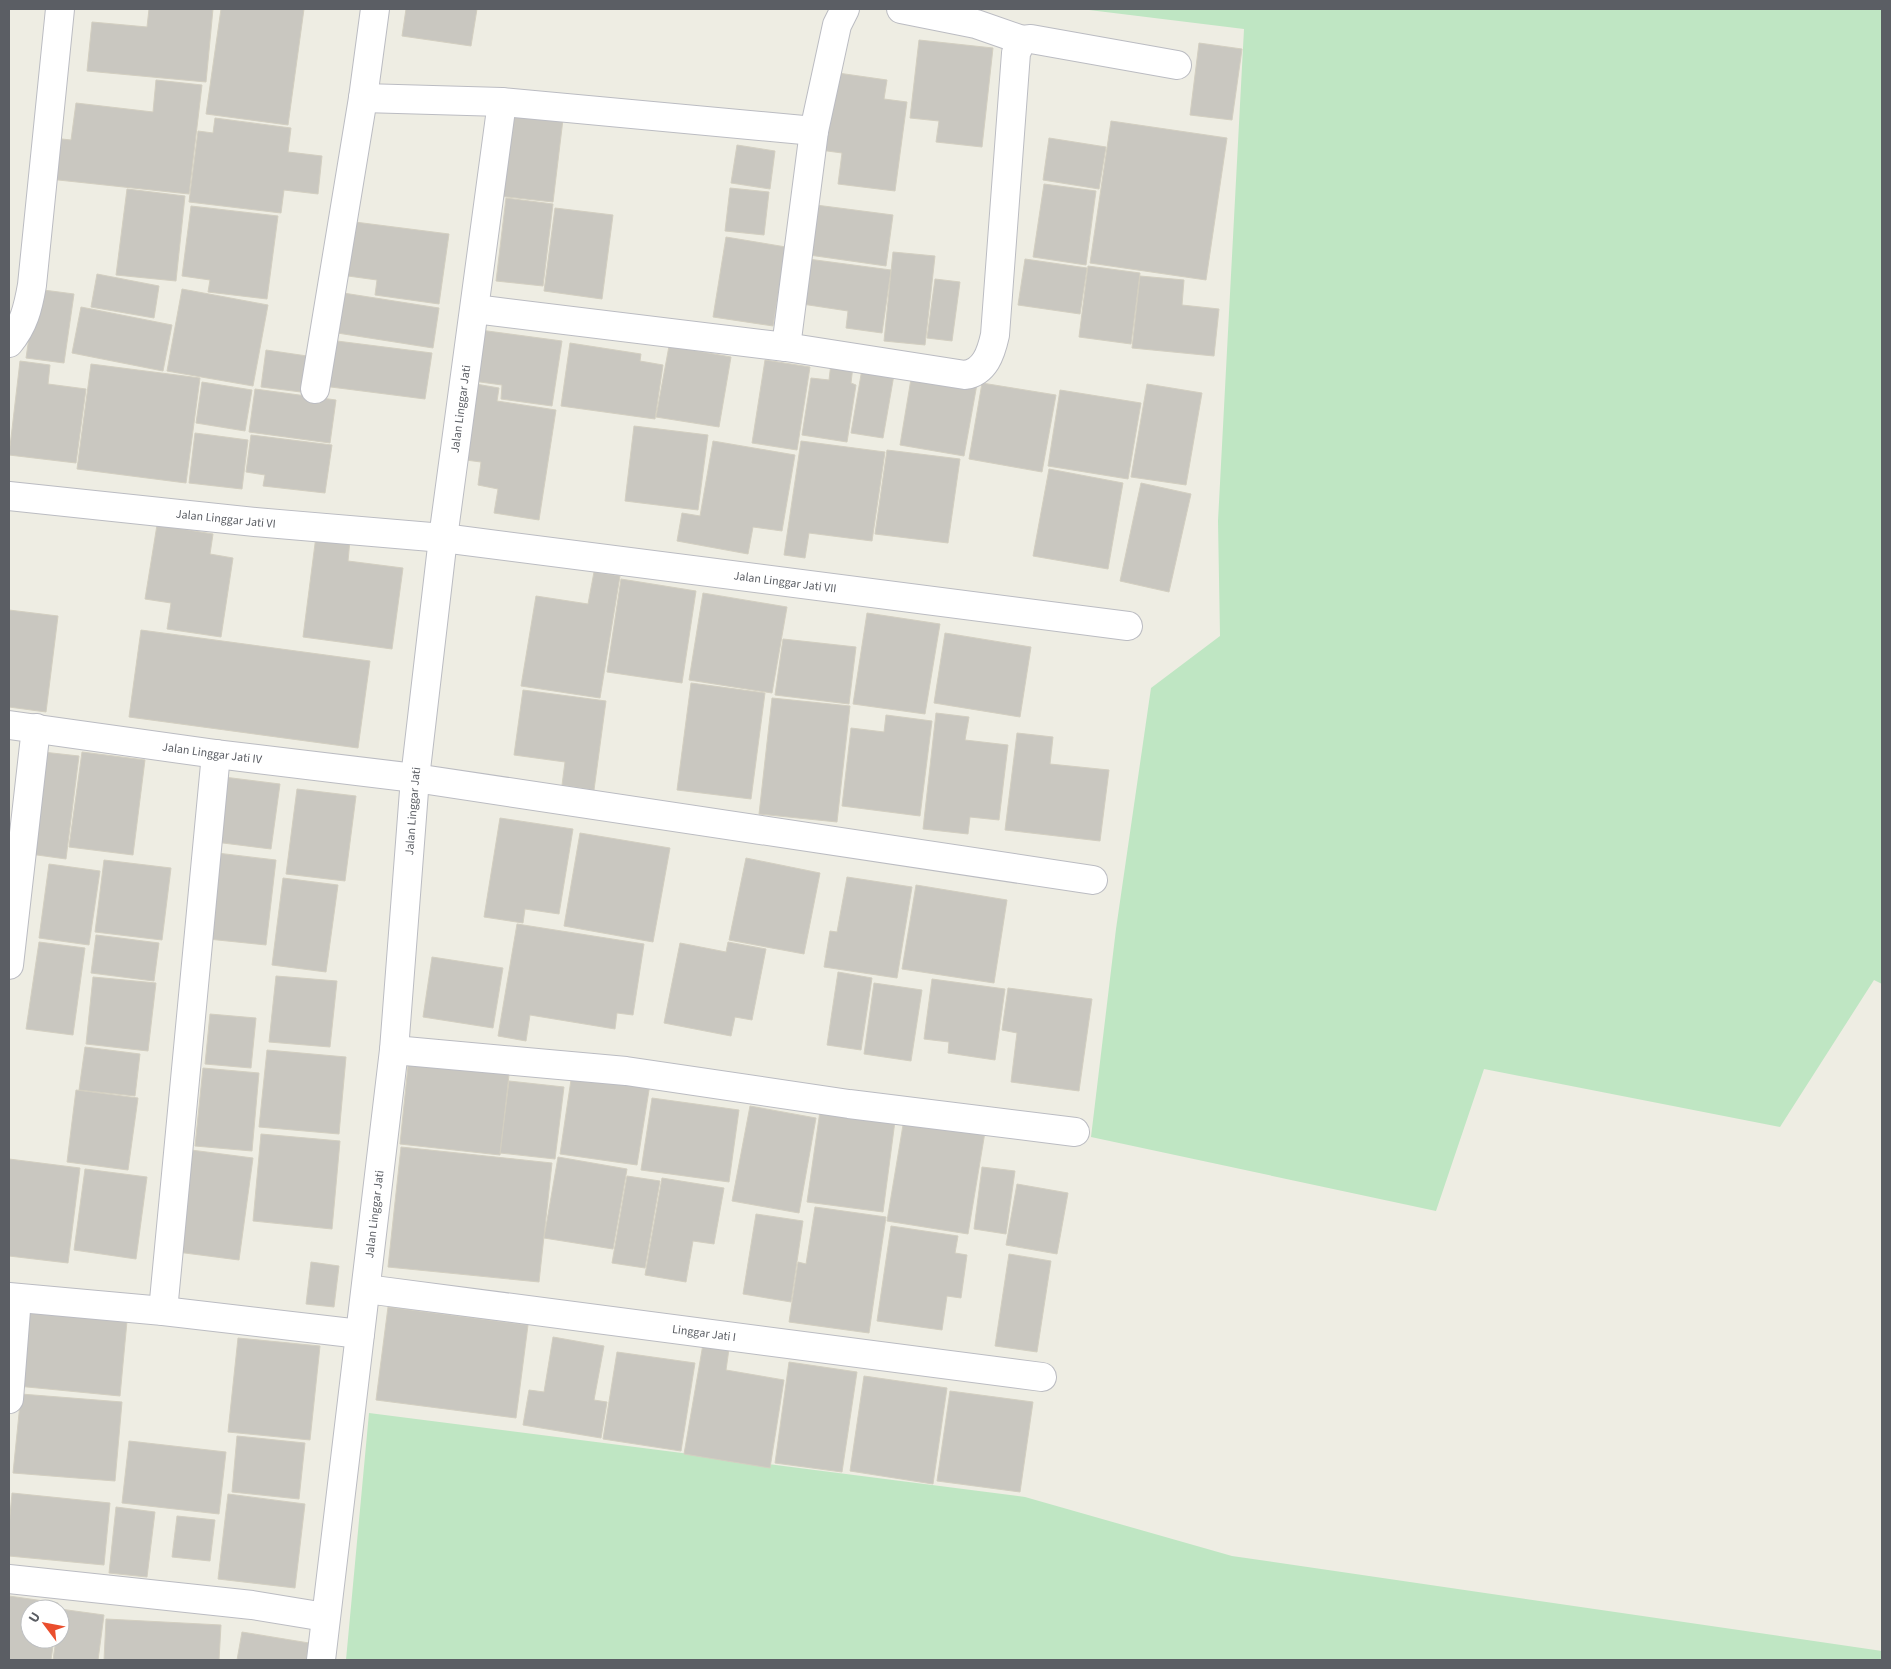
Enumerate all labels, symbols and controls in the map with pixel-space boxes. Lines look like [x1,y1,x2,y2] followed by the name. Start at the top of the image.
[447,364,475,454] street label: Jalan Linggar Jati
[175,506,276,533] street label: Jalan Linggar Jati VI
[733,567,837,597] street label: Jalan Linggar Jati VII
[161,739,264,769] street label: Jalan Linggar Jati IV
[401,766,425,856] street label: Jalan Linggar Jati
[361,1169,389,1259] street label: Jalan Linggar Jati
[671,1321,737,1346] street label: Linggar Jati I
[20,1599,70,1649] north arrow
[24,1608,46,1627] text: U

